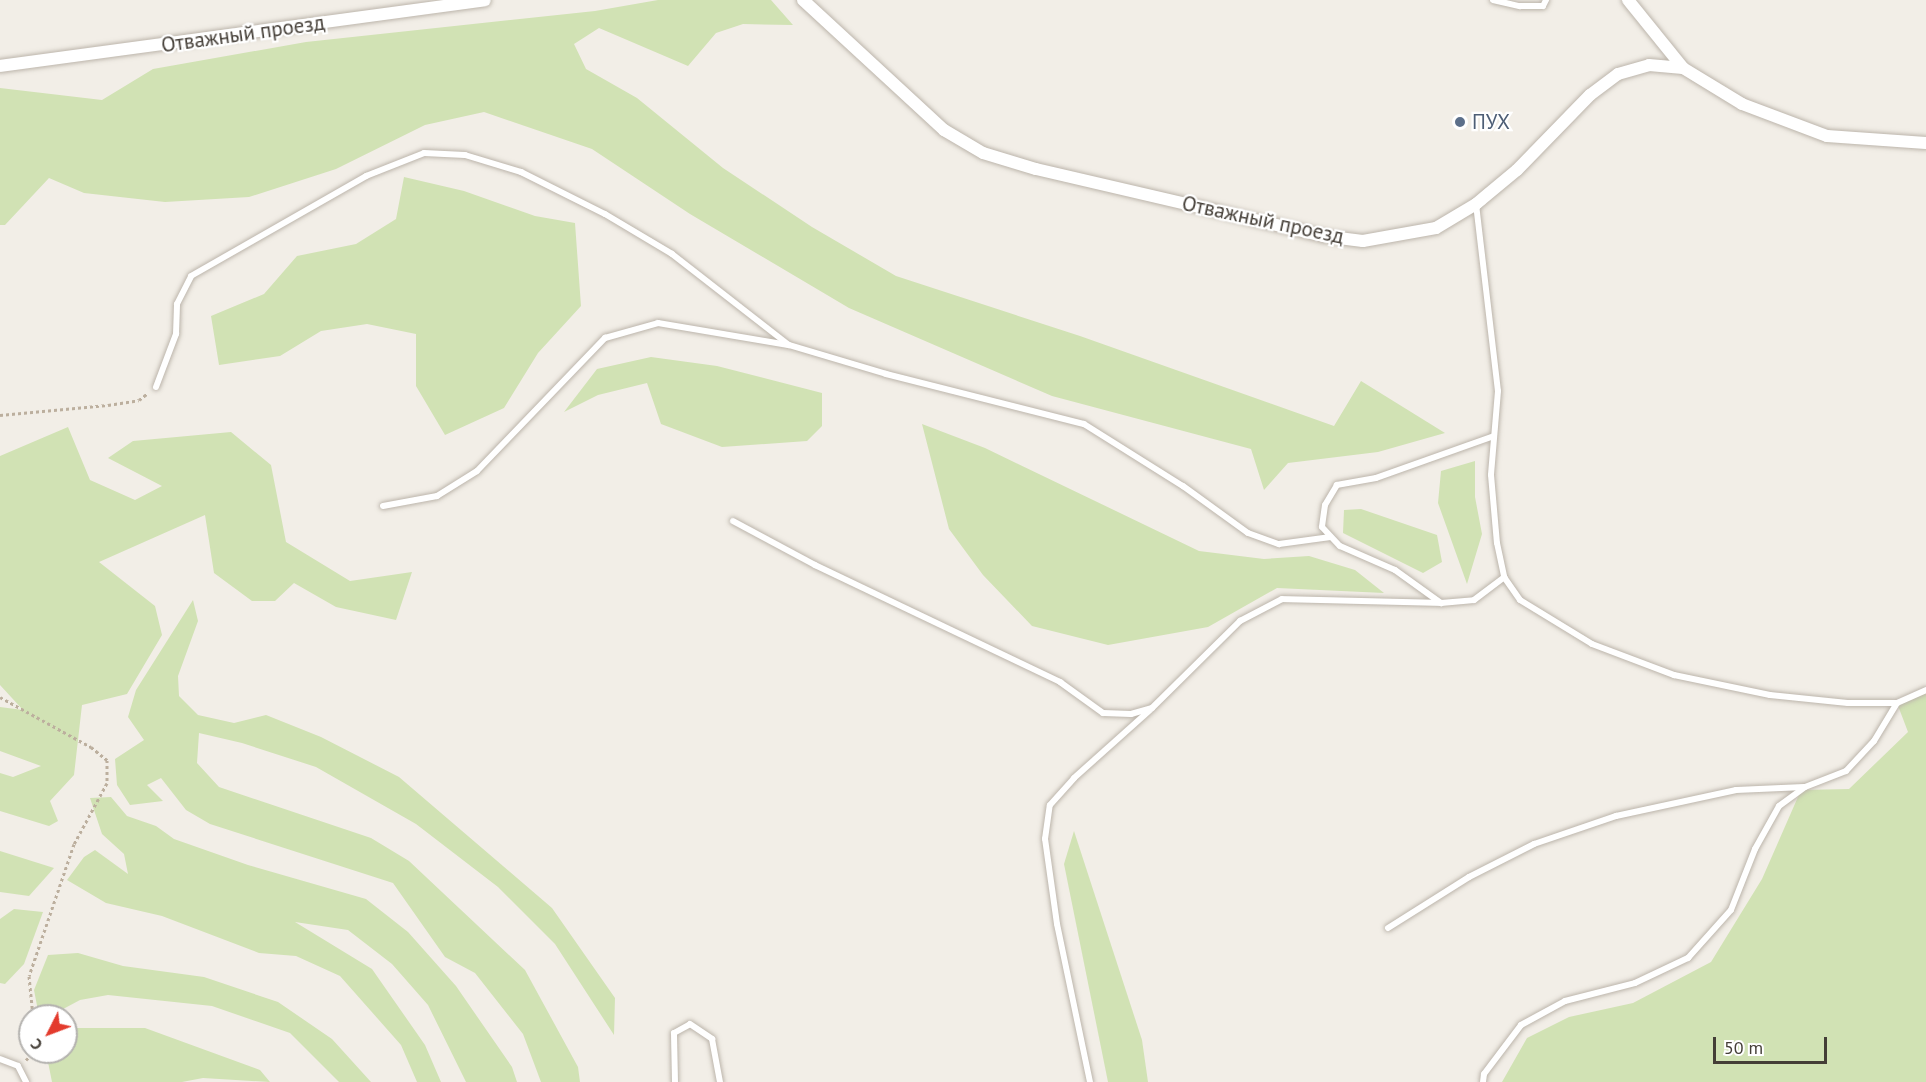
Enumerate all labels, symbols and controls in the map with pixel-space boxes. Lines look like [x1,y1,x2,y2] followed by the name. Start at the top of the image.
[160,10,326,58] street label: Отважный проезд
[1472,109,1510,135] place label: ПУХ
[1453,115,1467,129] marker: ПУХ
[1180,191,1346,249] street label: Отважный проезд
[18,1004,78,1064] north arrow
[1716,1025,1830,1063] scale bar
[26,1035,47,1055] text: С
[1724,1036,1763,1059] text: 50 m

